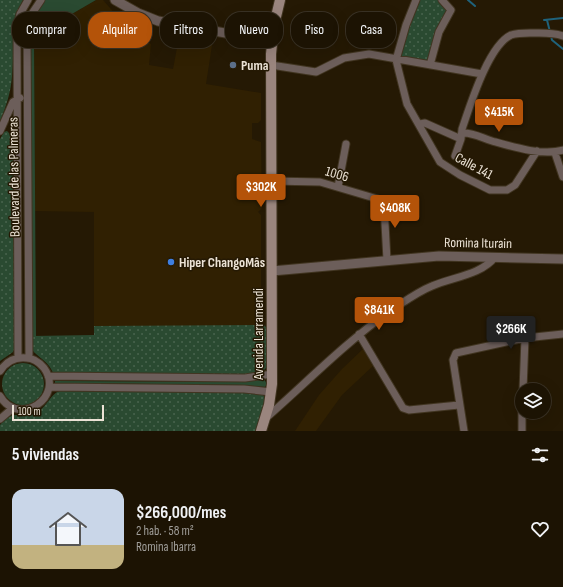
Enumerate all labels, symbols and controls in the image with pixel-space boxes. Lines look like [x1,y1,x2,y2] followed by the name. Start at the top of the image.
[12,12,80,48] chip: Comprar
[88,12,152,48] chip: Alquilar
[160,12,217,48] chip: Filtros
[225,12,283,48] chip: Nuevo
[291,12,338,48] chip: Piso
[346,12,396,48] chip: Casa
[241,57,269,74] place label: Puma
[228,60,238,70] marker: Puma
[471,99,527,133] pin: $415K
[484,104,514,120] text: $415K
[4,117,24,237] street label: Boulevard de las Palmeras
[452,149,496,183] street label: Calle 141
[323,163,351,185] street label: 1006
[233,174,289,208] pin: $302K
[246,179,276,195] text: $302K
[367,195,423,229] pin: $408K
[379,200,411,216] text: $408K
[444,234,512,252] street label: Romina Iturain
[179,254,265,271] place label: Hiper ChangoMâs
[166,257,176,267] marker: Hiper ChangoMâs
[250,288,267,381] street label: Avenida Larramendi
[351,297,407,331] pin: $841K
[364,302,394,318] text: $841K
[483,316,539,350] pin: $266K
[496,321,527,337] text: $266K
[515,383,551,419] map controls
[515,383,551,419] button: layers
[12,403,104,422] scale bar
[18,405,40,418] text: 100 m
[529,444,551,466] icon: filters
[12,445,79,465] text: 5 viviendas
[136,503,226,523] text: $266,000/mes
[44,505,92,553] icon: home
[529,518,551,540] icon: heart
[136,523,194,539] text: 2 hab. · 58 m²
[136,539,196,555] text: Romina Ibarra

